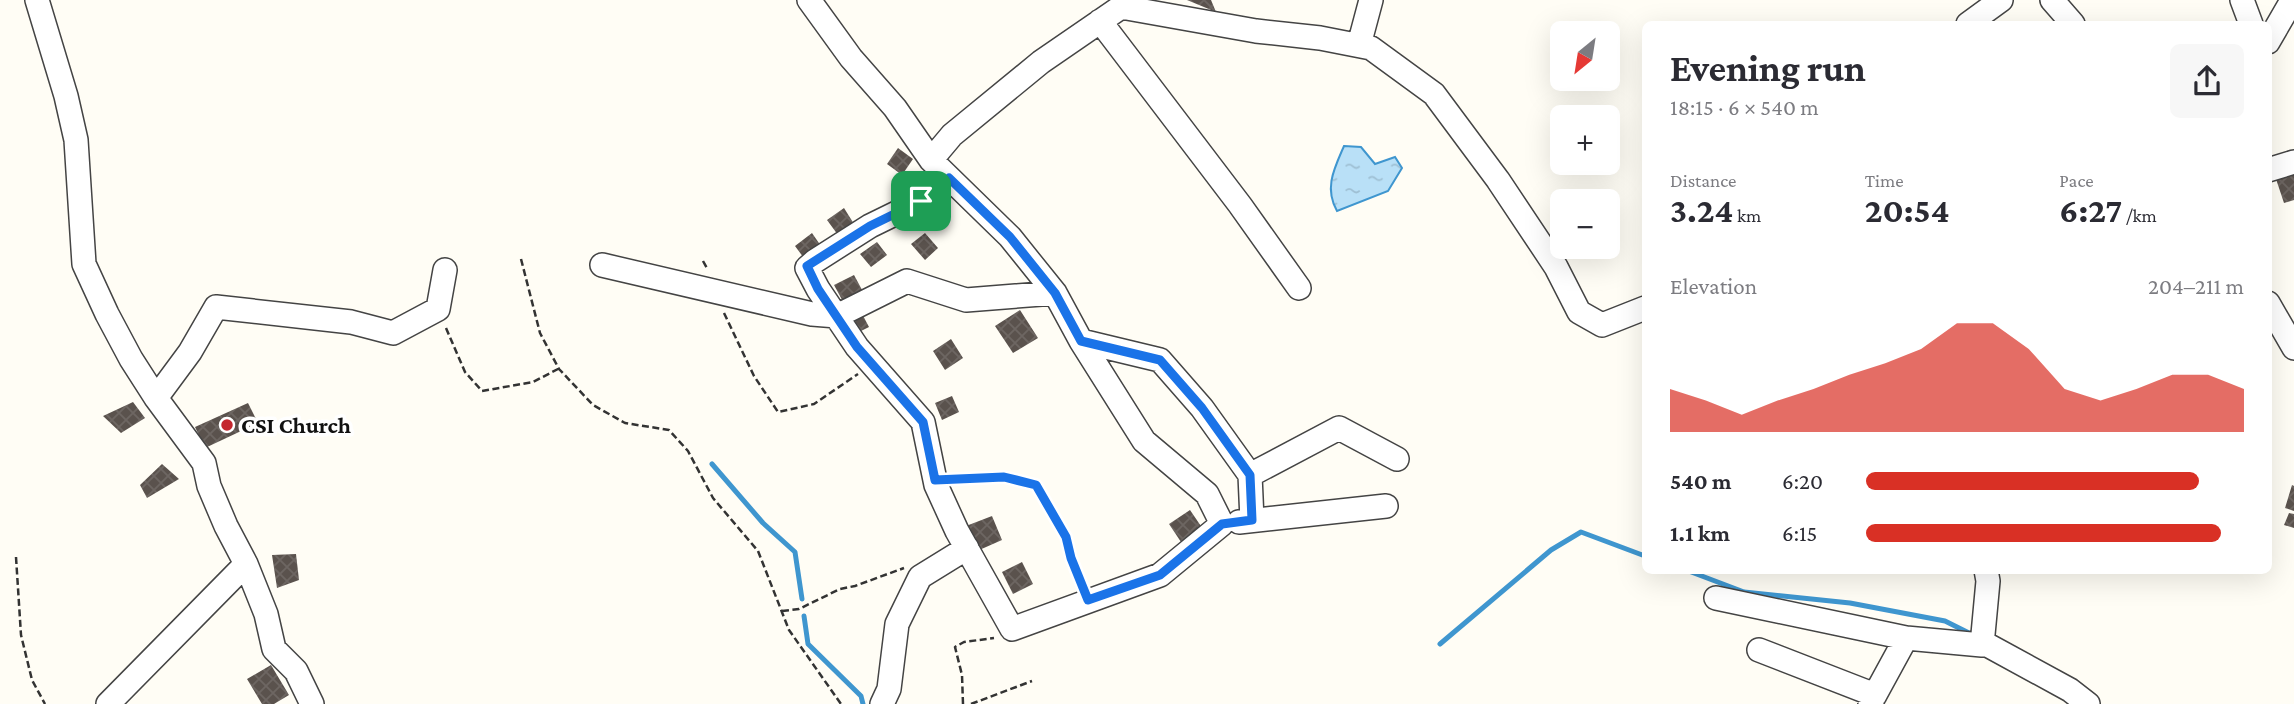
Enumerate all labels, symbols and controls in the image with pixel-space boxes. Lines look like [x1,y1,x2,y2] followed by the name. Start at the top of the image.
[1550,21,1620,91] north arrow
[1550,21,1620,259] map controls
[2170,44,2244,118] button: share
[1670,47,1866,89] text: Evening run
[1670,94,1819,120] text: 18:15 · 6 × 540 m
[1550,105,1620,175] button: +
[1670,170,1736,191] text: Distance
[1865,170,1904,191] text: Time
[2059,170,2094,191] text: Pace
[891,171,951,231] pin
[902,182,940,220] icon: arrive
[1550,189,1620,259] button: −
[1670,191,1733,230] text: 3.24
[1865,191,1950,230] text: 20:54
[2059,191,2122,230] text: 6:27
[1733,205,1761,226] text: km
[2122,205,2157,226] text: /km
[1670,273,1757,299] text: Elevation
[2148,273,2244,299] text: 204–211 m
[241,412,351,438] place label: CSI Church
[219,417,235,433] marker: CSI Church
[1670,468,1732,494] text: 540 m
[1782,468,1823,494] text: 6:20
[1670,520,1730,546] text: 1.1 km
[1782,520,1817,546] text: 6:15

